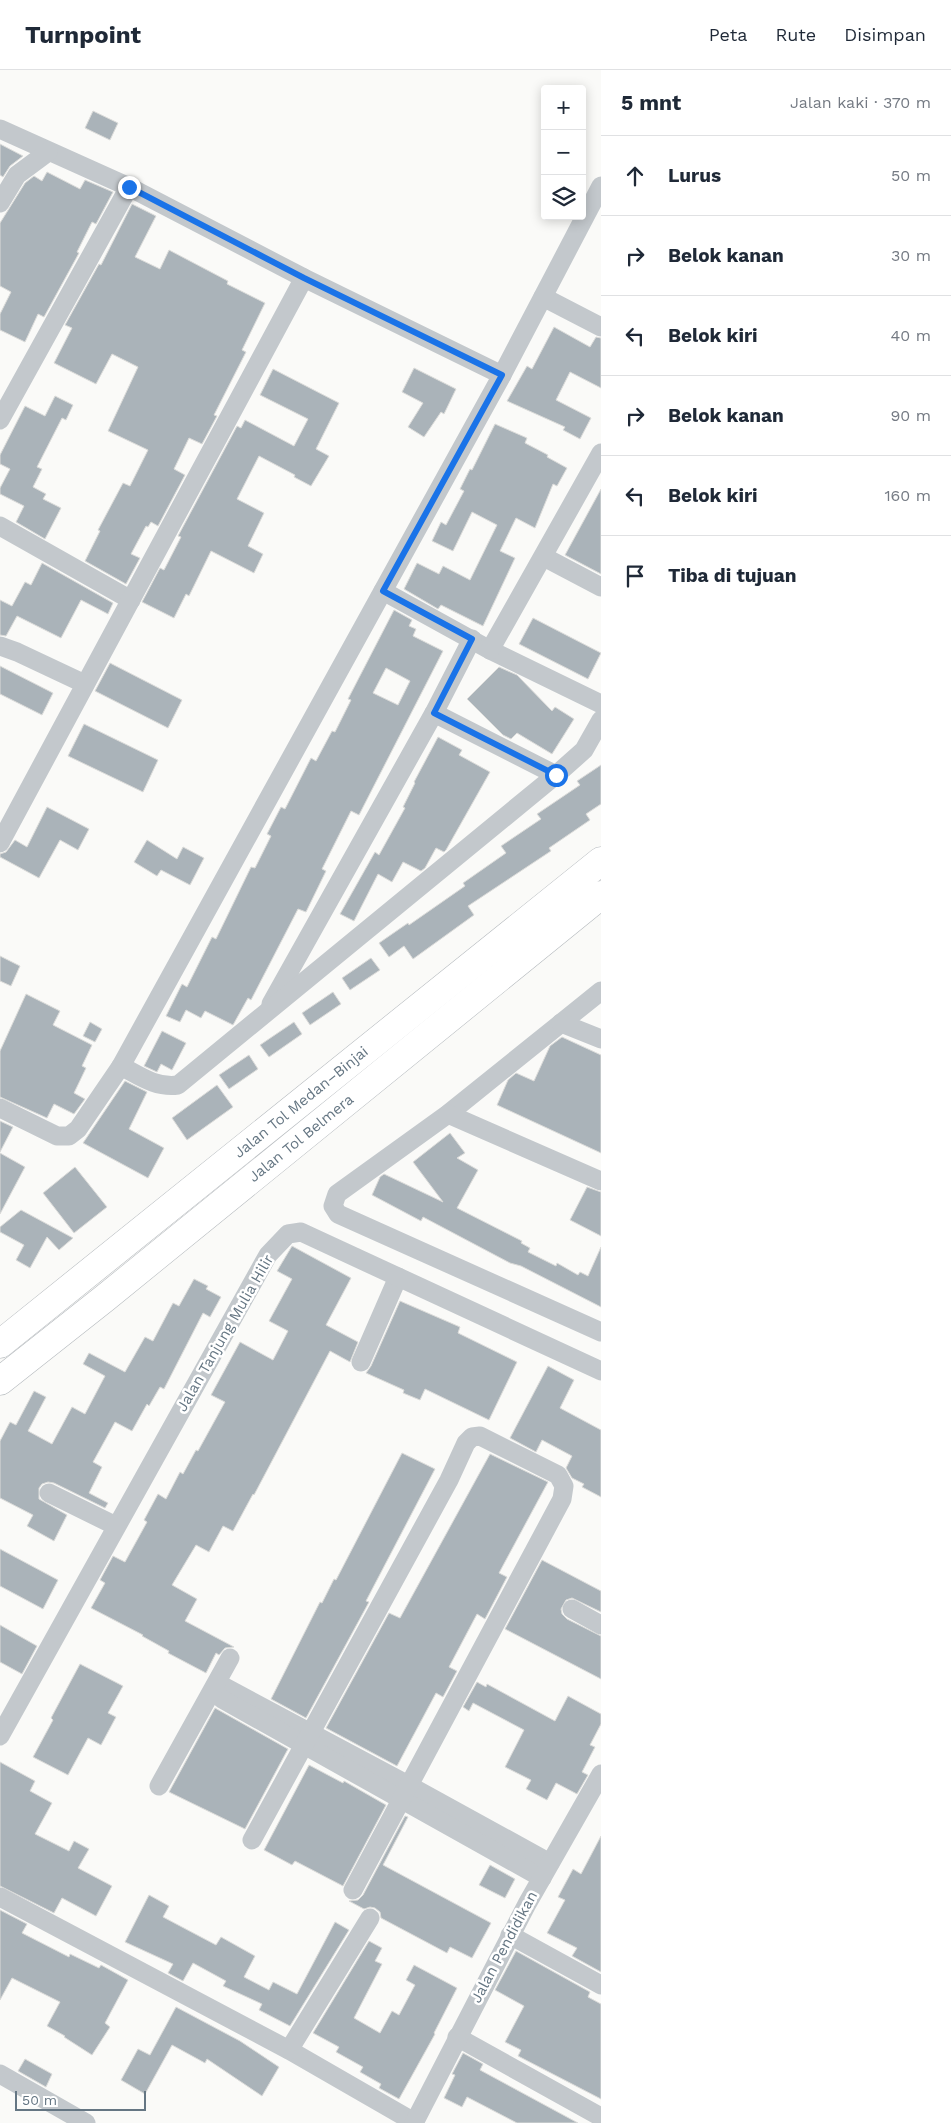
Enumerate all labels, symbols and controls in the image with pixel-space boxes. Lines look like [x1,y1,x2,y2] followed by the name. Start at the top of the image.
[25,21,141,49] text: Turnpoint
[709,24,747,45] text: Peta
[775,24,816,45] text: Rute
[844,24,926,45] text: Disimpan
[541,85,586,220] map controls
[541,85,586,130] button: +
[621,90,681,115] text: 5 mnt
[790,93,931,112] text: Jalan kaki · 370 m
[541,130,586,175] button: −
[621,162,649,190] icon: ahead
[668,164,721,187] text: Lurus
[891,166,931,185] text: 50 m
[541,175,586,220] button: layers
[118,176,141,199] route end
[621,242,649,270] icon: right
[668,244,784,267] text: Belok kanan
[891,246,931,265] text: 30 m
[621,322,649,350] icon: left
[668,324,758,347] text: Belok kiri
[891,326,931,345] text: 40 m
[621,402,649,430] icon: right
[668,404,784,427] text: Belok kanan
[890,406,931,425] text: 90 m
[621,482,649,510] icon: left
[668,484,758,507] text: Belok kiri
[884,486,931,505] text: 160 m
[621,562,649,590] icon: arrive
[668,564,797,587] text: Tiba di tujuan
[545,764,568,787] route start
[230,1042,372,1162] street label: Jalan Tol Medan–Binjai
[245,1090,357,1186] street label: Jalan Tol Belmera
[173,1251,277,1415] street label: Jalan Tanjung Mulia Hilir
[467,1888,541,2006] street label: Jalan Pendidikan
[15,2088,146,2111] scale bar
[22,2092,57,2108] text: 50 m

